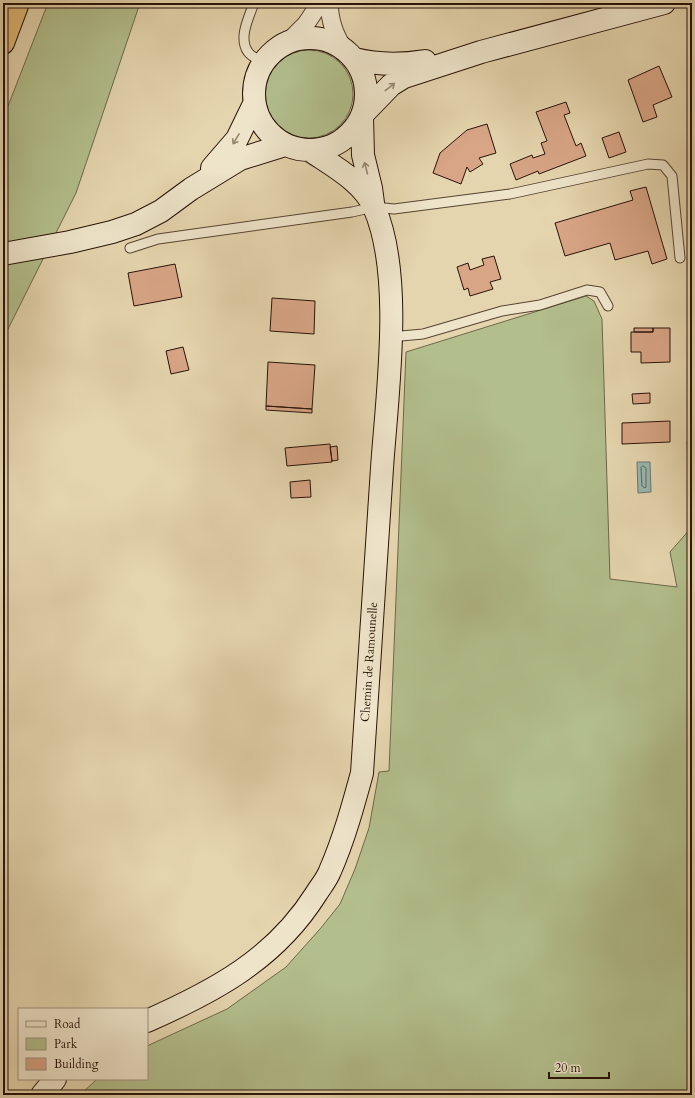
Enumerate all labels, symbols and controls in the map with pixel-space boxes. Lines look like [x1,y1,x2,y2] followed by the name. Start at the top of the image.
[385,82,396,91] one-way arrow
[232,133,240,144] one-way arrow
[362,162,370,175] one-way arrow
[357,601,381,723] street label: Chemin de Ramounelle
[18,1008,148,1080] legend
[54,1016,81,1032] text: Road
[54,1036,78,1052] text: Park
[549,1054,609,1080] scale bar
[54,1056,99,1072] text: Building
[555,1060,582,1076] text: 20 m

